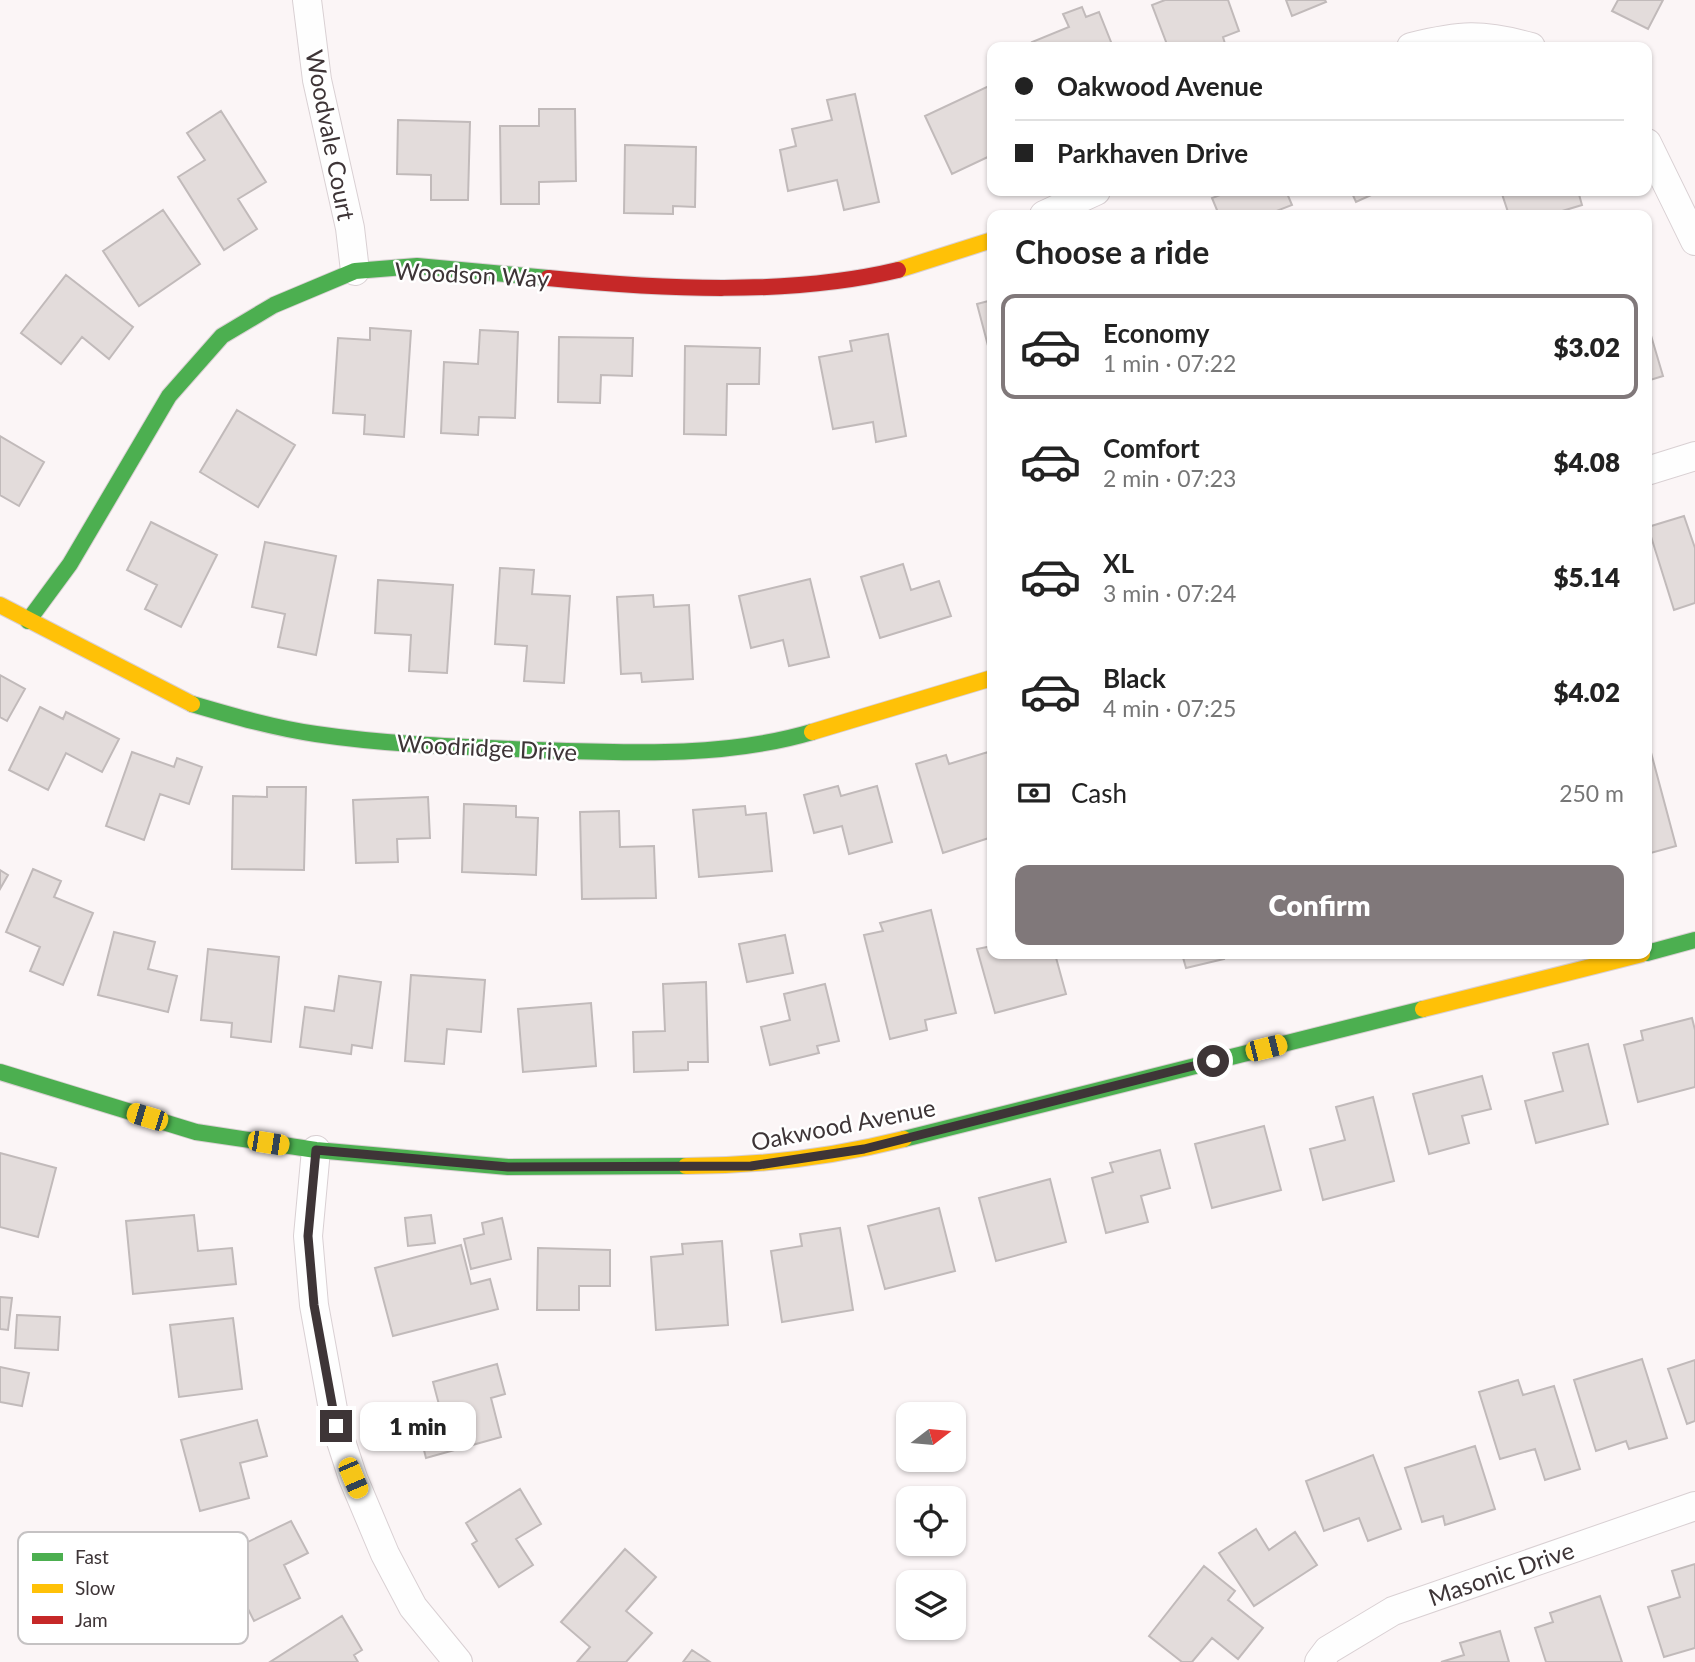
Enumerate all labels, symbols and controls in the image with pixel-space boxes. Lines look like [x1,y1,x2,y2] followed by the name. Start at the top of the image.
[300,47,362,223] street label: Woodvale Court
[1057,70,1263,102] text: Oakwood Avenue
[1057,137,1248,169] text: Parkhaven Drive
[1015,232,1209,271] text: Choose a ride
[394,255,551,293] street label: Woodson Way
[1019,315,1082,378] icon: car
[1103,317,1209,349] text: Economy
[1553,331,1620,363] text: $3.02
[1103,349,1236,377] text: 1 min · 07:22
[1019,430,1082,493] icon: car
[1103,432,1200,464] text: Comfort
[1553,446,1620,478] text: $4.08
[1103,464,1236,492] text: 2 min · 07:23
[1019,545,1082,608] icon: car
[1103,547,1134,579] text: XL
[1553,561,1620,593] text: $5.14
[1103,579,1236,607] text: 3 min · 07:24
[1019,660,1082,723] icon: car
[1103,662,1166,694] text: Black
[1553,676,1620,708] text: $4.02
[1103,694,1236,722] text: 4 min · 07:25
[396,728,578,766] street label: Woodridge Drive
[1015,774,1053,812] icon: cash
[1071,777,1127,809] text: Cash
[1559,779,1624,807] text: 250 m
[1015,865,1624,945] button: Confirm
[1244,1033,1289,1063] car
[1197,1045,1229,1077] route start
[748,1092,938,1156] street label: Oakwood Avenue
[124,1101,171,1133] car
[246,1129,291,1157] car
[360,1402,476,1450] callout: 1 min
[896,1402,966,1472] north arrow
[896,1402,966,1640] map controls
[320,1410,352,1442] route end
[389,1412,447,1440] text: 1 min
[336,1455,371,1501] car
[896,1486,966,1556] button: locate
[18,1532,248,1644] legend
[1425,1535,1577,1611] street label: Masonic Drive
[75,1545,109,1568] text: Fast
[896,1570,966,1640] button: layers
[75,1576,115,1599] text: Slow
[75,1608,108,1631] text: Jam

